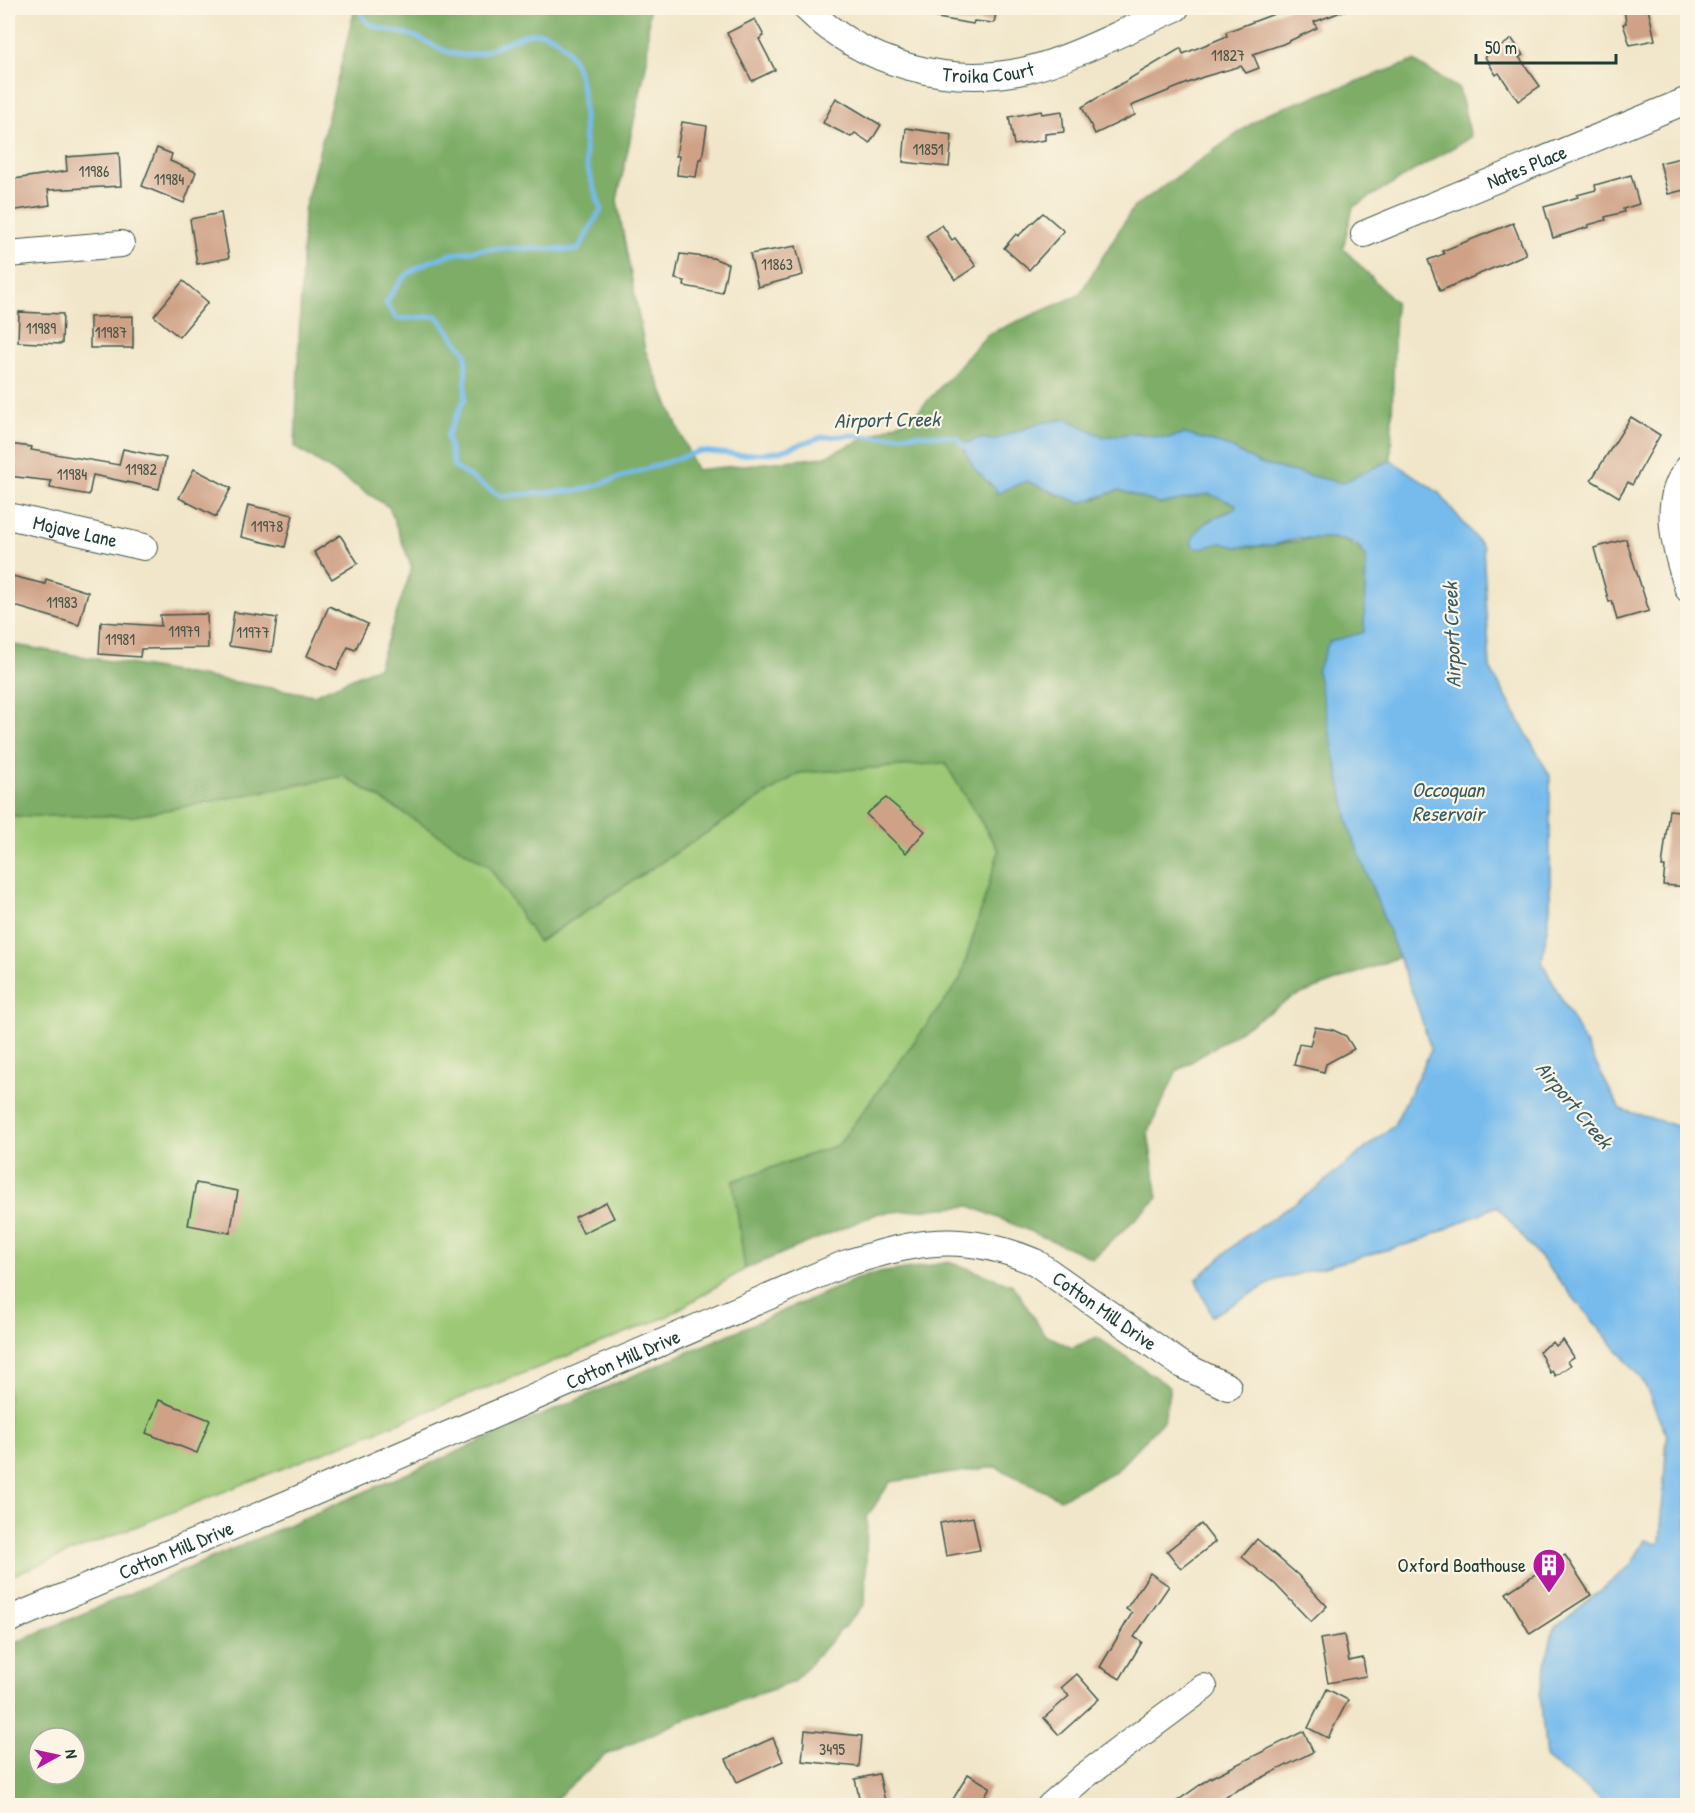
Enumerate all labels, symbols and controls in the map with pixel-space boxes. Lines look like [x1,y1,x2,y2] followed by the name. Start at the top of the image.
[1476,27,1616,65] scale bar
[1485,35,1517,60] text: 50 m
[1211,44,1245,66] house number: 11827
[941,54,1038,89] street label: Troika Court
[912,138,944,160] house number: 11851
[1482,138,1571,195] street label: Nates Place
[79,160,109,182] house number: 11986
[154,168,184,190] house number: 11984
[761,253,793,275] house number: 11863
[26,317,56,339] house number: 11989
[95,321,127,343] house number: 11987
[834,404,942,435] water label: Airport Creek
[125,458,157,480] house number: 11982
[57,463,87,485] house number: 11984
[31,508,120,554] street label: Mojave Lane
[251,515,283,537] house number: 11978
[1435,579,1468,688] water label: Airport Creek
[46,591,78,613] house number: 11983
[168,620,200,642] house number: 11979
[236,621,270,643] house number: 11977
[105,628,135,650] house number: 11981
[1412,775,1487,828] water label: Occoquan Reservoir
[1529,1055,1621,1156] water label: Airport Creek
[1047,1264,1163,1356] street label: Cotton Mill Drive
[561,1322,684,1395] street label: Cotton Mill Drive
[114,1514,237,1585] street label: Cotton Mill Drive
[1531,1547,1567,1594] building icon: Oxford Boathouse
[1398,1551,1526,1578] place label: Oxford Boathouse
[27,1726,87,1786] north arrow
[819,1738,845,1760] house number: 3495
[60,1748,83,1760] text: N

